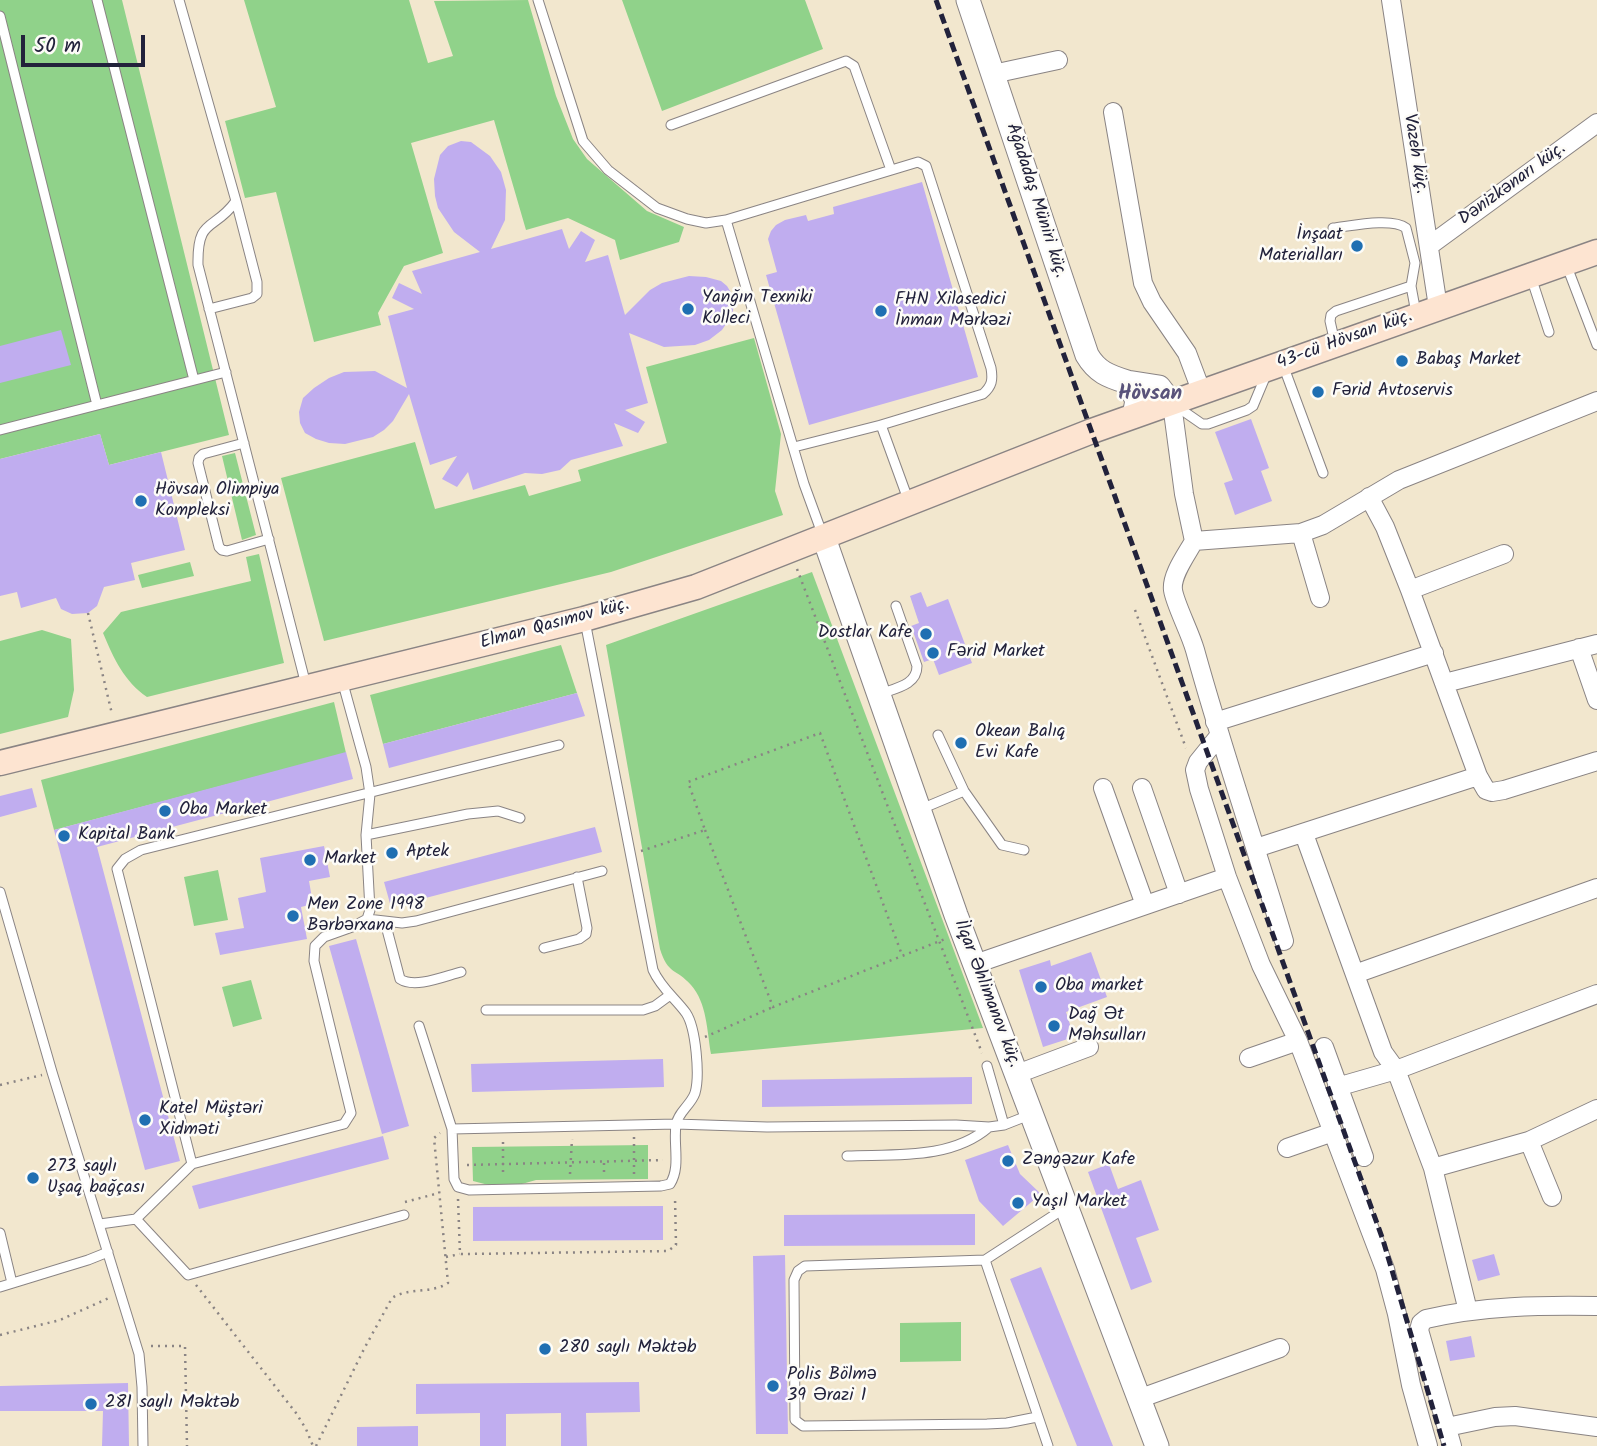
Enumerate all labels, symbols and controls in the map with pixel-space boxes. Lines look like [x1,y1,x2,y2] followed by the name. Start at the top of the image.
[24,21,149,65] scale bar
[34,30,81,63] text: 50 m
[1397,113,1431,195] street label: Vazeh küç.
[1000,121,1070,281] street label: Ağadadaş Müniri küç.
[1455,139,1571,231] street label: Dənizkənarı küç.
[1259,225,1343,268] place label: İnşaat Materialları
[1349,238,1365,254] marker: İnşaat Materialları
[702,288,812,330] place label: Yanğın Texniki Kolleci
[895,290,1011,332] place label: FHN Xilasedici İnman Mərkəzi
[680,301,696,317] marker: Yanğın Texniki Kolleci
[873,303,889,319] marker: FHN Xilasedici İnman Mərkəzi
[1274,306,1416,376] street label: 43-cü Hövsan küç.
[1416,350,1521,372] place label: Babaş Market
[1394,353,1410,369] marker: Babaş Market
[1332,381,1453,403] place label: Fərid Avtoservis
[1118,382,1182,408] district label: Hövsan
[1310,384,1326,400] marker: Fərid Avtoservis
[155,480,280,522] place label: Hövsan Olimpiya Kompleksi
[133,493,149,509] marker: Hövsan Olimpiya Kompleksi
[478,595,632,655] street label: Elman Qasımov küç.
[818,623,912,645] place label: Dostlar Kafe
[918,626,934,642] marker: Dostlar Kafe
[947,642,1045,664] place label: Fərid Market
[925,645,941,661] marker: Fərid Market
[975,722,1065,764] place label: Okean Balıq Evi Kafe
[953,735,969,751] marker: Okean Balıq Evi Kafe
[179,800,267,822] place label: Oba Market
[157,803,173,819] marker: Oba Market
[78,825,175,847] place label: Kapital Bank
[56,828,72,844] marker: Kapital Bank
[406,842,449,864] place label: Aptek
[384,845,400,861] marker: Aptek
[324,849,376,871] place label: Market
[302,852,318,868] marker: Market
[307,895,424,937] place label: Men Zone 1998 Bərbərxana
[285,908,301,924] marker: Men Zone 1998 Bərbərxana
[948,917,1024,1071] street label: İlqar Əhlimanov küç.
[1055,976,1143,998] place label: Oba market
[1033,979,1049,995] marker: Oba market
[1068,1005,1146,1048] place label: Dağ Ət Məhsulları
[1046,1018,1062,1034] marker: Dağ Ət Məhsulları
[159,1099,262,1142] place label: Katel Müştəri Xidməti
[137,1112,153,1128] marker: Katel Müştəri Xidməti
[1022,1150,1135,1172] place label: Zəngəzur Kafe
[1000,1153,1016,1169] marker: Zəngəzur Kafe
[47,1157,145,1200] place label: 273 saylı Uşaq bağçası
[25,1170,41,1186] marker: 273 saylı Uşaq bağçası
[1032,1192,1127,1214] place label: Yaşıl Market
[1010,1195,1026,1211] marker: Yaşıl Market
[559,1338,696,1360] place label: 280 saylı Məktəb
[537,1341,553,1357] marker: 280 saylı Məktəb
[787,1365,877,1408] place label: Polis Bölmə 39 Ərazi 1
[765,1378,781,1394] marker: Polis Bölmə 39 Ərazi 1
[105,1393,239,1415] place label: 281 saylı Məktəb
[83,1396,99,1412] marker: 281 saylı Məktəb

